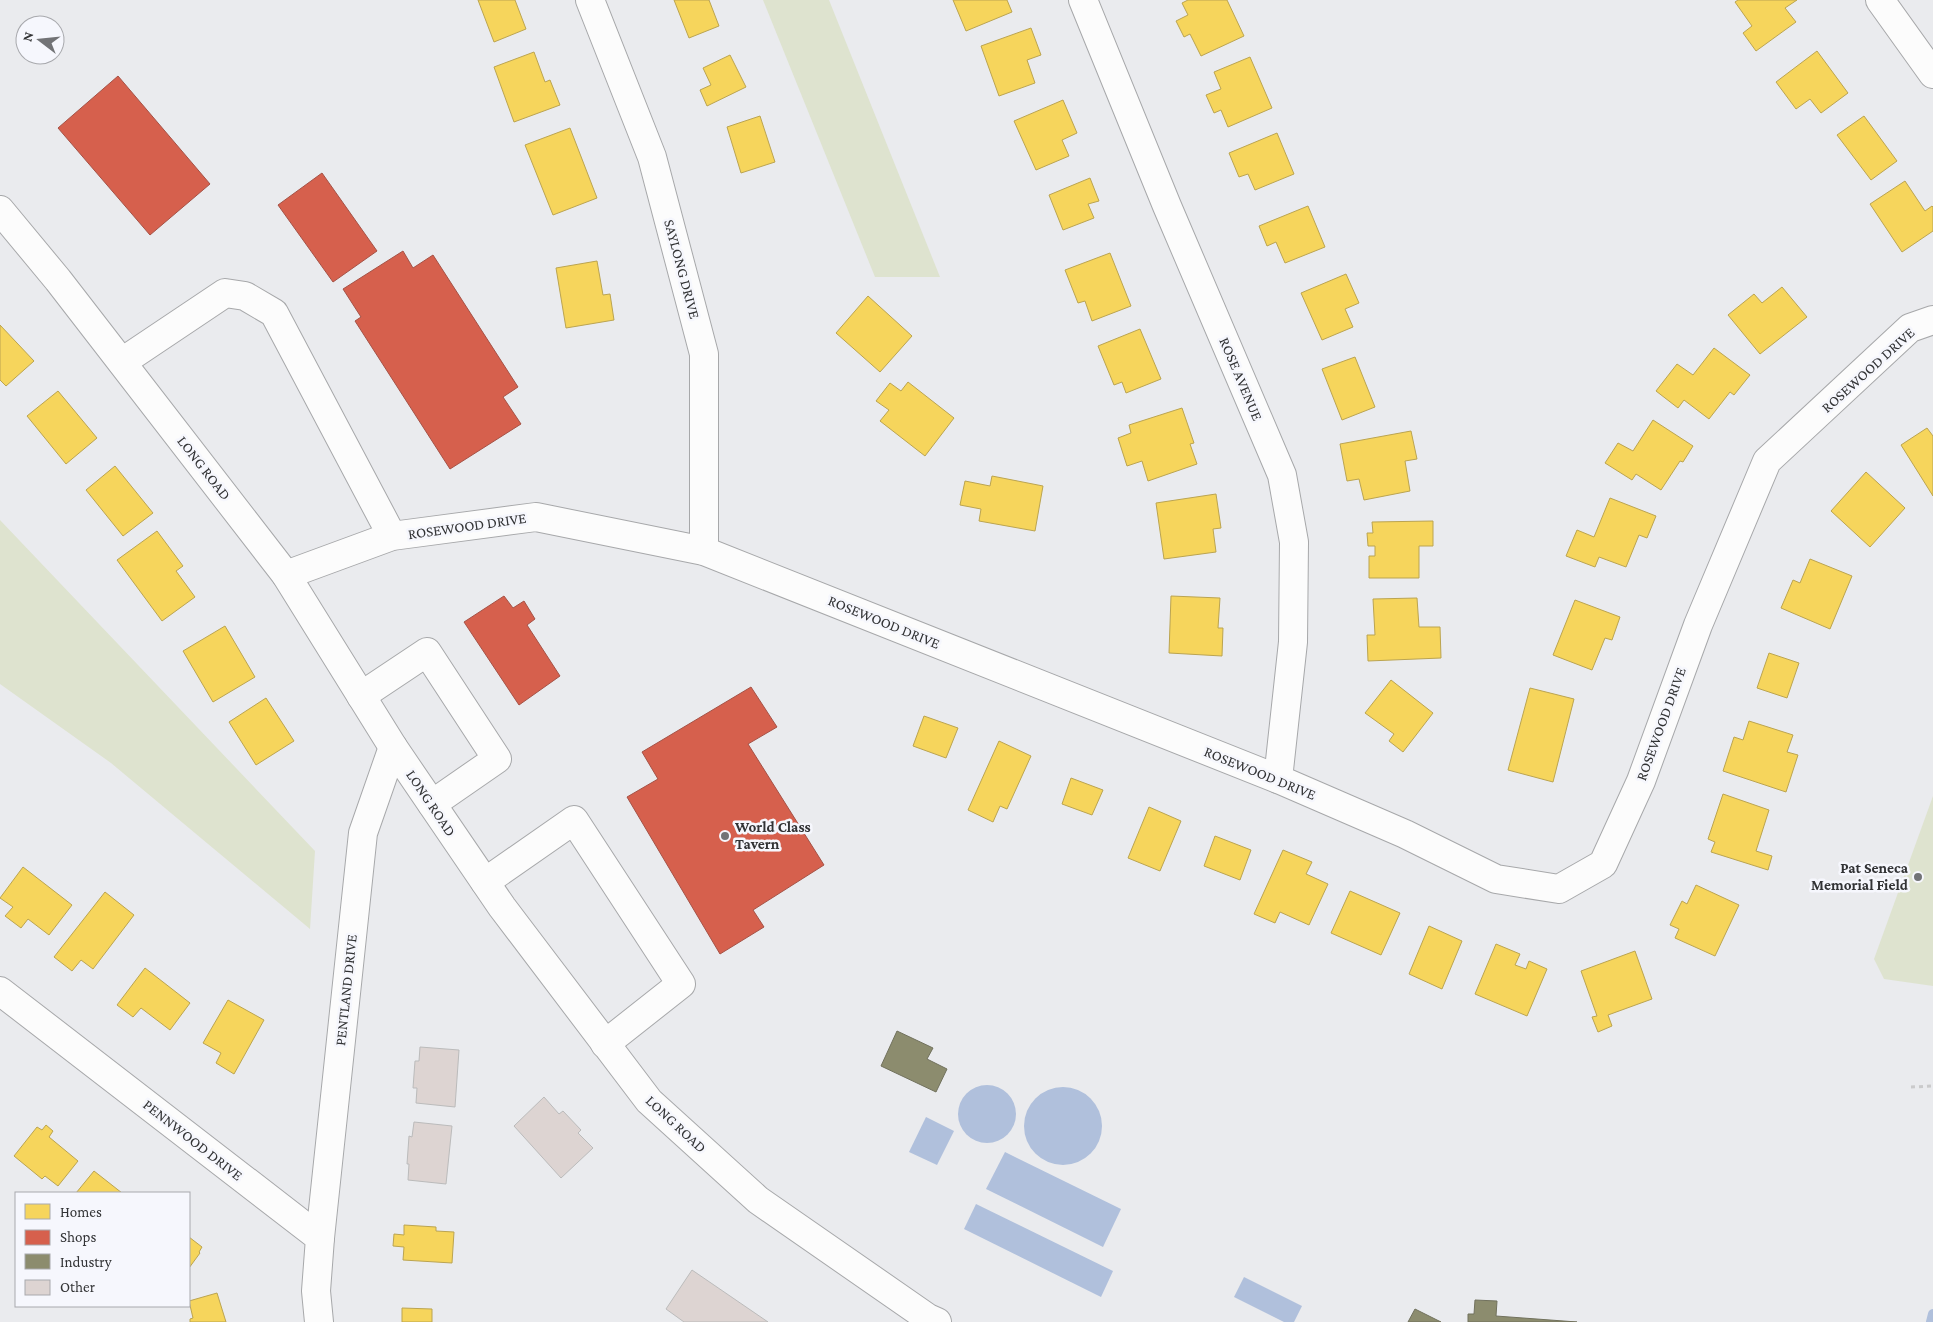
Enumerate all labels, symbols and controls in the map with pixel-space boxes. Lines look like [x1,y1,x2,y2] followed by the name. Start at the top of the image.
[15,15,65,65] north arrow
[18,29,37,43] text: N
[661,218,703,320] street label: SAYLONG DRIVE
[1818,324,1918,416] street label: ROSEWOOD DRIVE
[1216,335,1266,423] street label: ROSE AVENUE
[174,433,234,503] street label: LONG ROAD
[407,510,527,542] street label: ROSEWOOD DRIVE
[826,592,942,652] street label: ROSEWOOD DRIVE
[1633,665,1689,783] street label: ROSEWOOD DRIVE
[1202,743,1318,803] street label: ROSEWOOD DRIVE
[403,767,459,839] street label: LONG ROAD
[734,819,811,852] place label: World Class Tavern
[719,830,731,842] marker: World Class Tavern
[1811,860,1909,893] place label: Pat Seneca Memorial Field
[1912,871,1924,883] marker: Pat Seneca Memorial Field
[332,933,360,1047] street label: PENTLAND DRIVE
[643,1092,709,1156] street label: LONG ROAD
[140,1096,246,1184] street label: PENNWOOD DRIVE
[15,1192,190,1307] legend
[60,1204,102,1220] text: Homes
[60,1229,96,1246] text: Shops
[60,1254,112,1271] text: Industry
[60,1279,96,1295] text: Other

